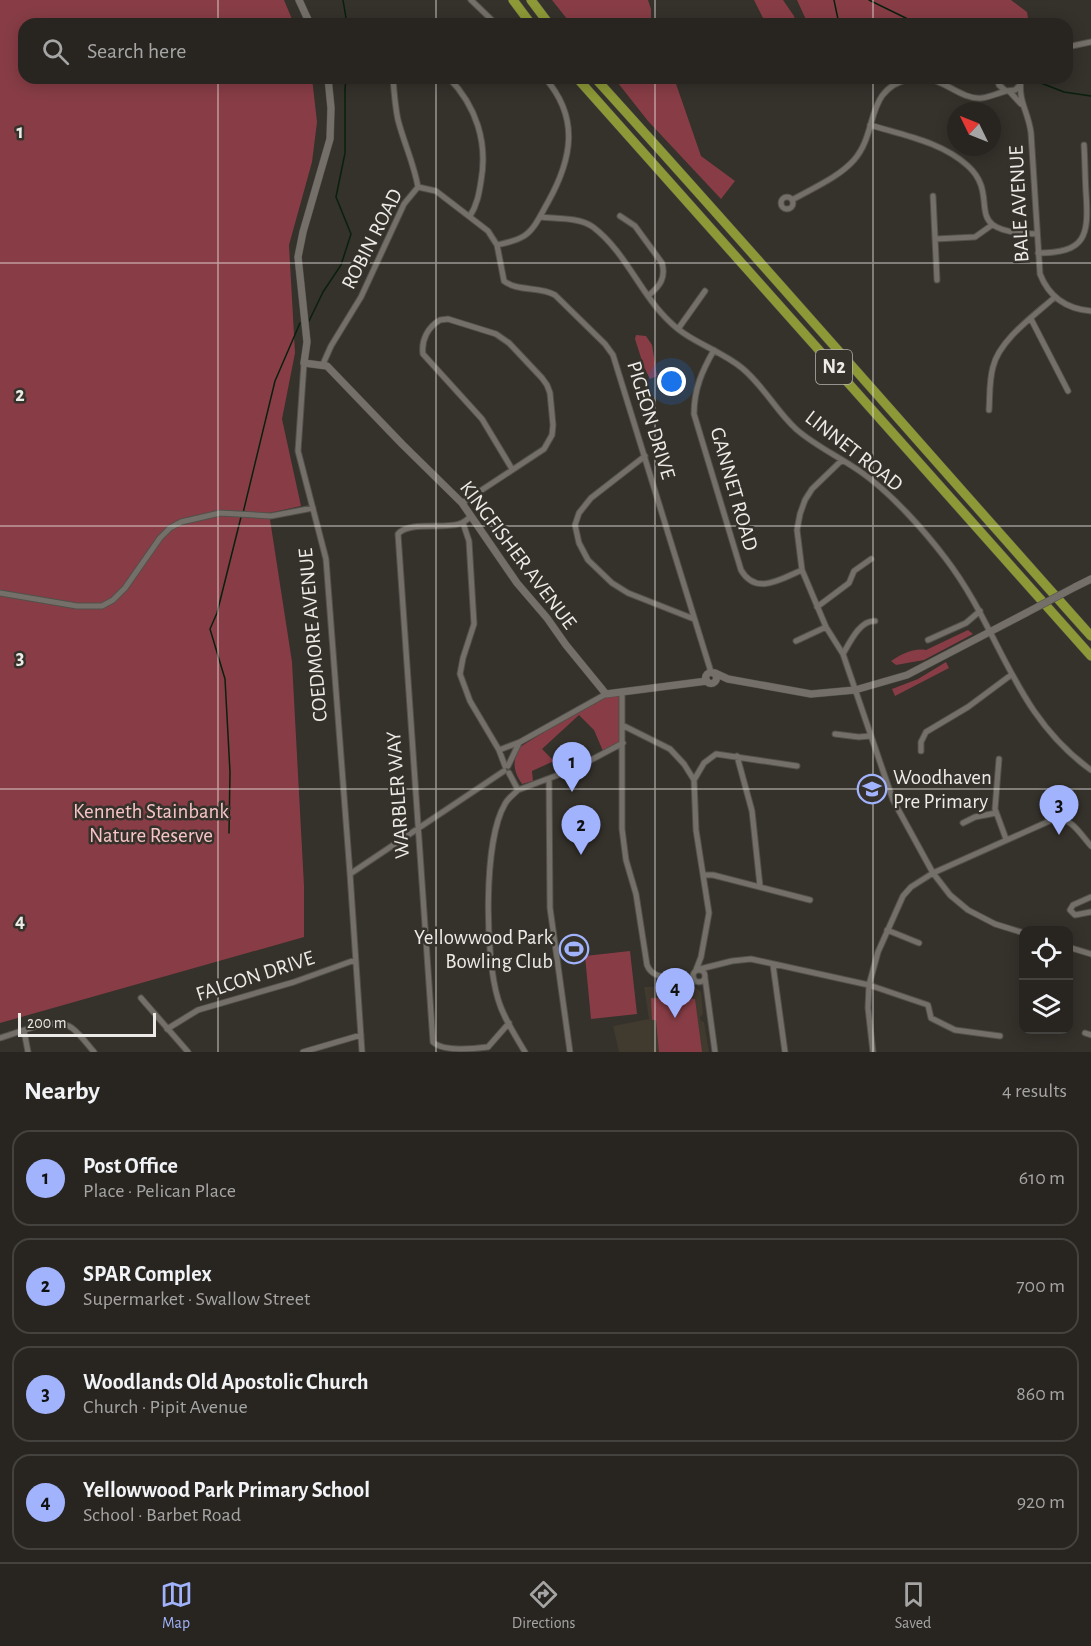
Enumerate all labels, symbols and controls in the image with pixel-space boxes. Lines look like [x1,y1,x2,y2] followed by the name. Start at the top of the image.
[18,18,1073,84] search box
[39,35,72,68] icon: search
[87,40,186,62] text: Search here
[947,102,1001,156] north arrow
[16,122,24,142] text: 1
[1005,145,1033,263] street label: BALE AVENUE
[338,185,406,293] street label: ROBIN ROAD
[816,350,852,384] road number: N2
[623,359,679,481] street label: PIGEON DRIVE
[657,367,686,396] your location
[15,385,25,405] text: 2
[801,407,907,495] street label: LINNET ROAD
[706,425,762,553] street label: GANNET ROAD
[456,477,580,633] street label: KINGFISHER AVENUE
[295,547,331,723] street label: COEDMORE AVENUE
[16,648,24,668] text: 3
[383,730,413,860] street label: WARBLER WAY
[552,742,592,792] pin: 1
[893,767,992,812] place label: Woodhaven Pre Primary
[856,773,888,805] school or university icon: Woodhaven Pre Primary
[1040,786,1078,835] pin: 3
[73,801,229,846] park label: Kenneth Stainbank Nature Reserve
[562,806,600,855] pin: 2
[15,911,25,931] text: 4
[1019,926,1073,1034] map controls
[1019,926,1073,980] button: locate
[414,927,553,972] place label: Yellowwood Park Bowling Club
[558,933,590,965] sports icon: Yellowwood Park Bowling Club
[193,947,317,1005] street label: FALCON DRIVE
[656,968,694,1018] pin: 4
[1019,980,1073,1034] button: layers
[18,1010,156,1038] scale bar
[27,1015,67,1031] text: 200 m
[24,1078,100,1104] text: Nearby
[1002,1081,1067,1101] text: 4 results
[83,1155,178,1177] text: Post Office
[42,1168,49,1188] text: 1
[1019,1168,1065,1188] text: 610 m
[83,1181,236,1201] text: Place · Pelican Place
[83,1263,212,1285] text: SPAR Complex
[41,1276,50,1296] text: 2
[1016,1276,1065,1296] text: 700 m
[83,1289,310,1309] text: Supermarket · Swallow Street
[83,1371,368,1393] text: Woodlands Old Apostolic Church
[41,1384,50,1404] text: 3
[1016,1384,1065,1404] text: 860 m
[83,1397,248,1417] text: Church · Pipit Avenue
[83,1479,370,1501] text: Yellowwood Park Primary School
[40,1492,51,1512] text: 4
[1017,1492,1065,1512] text: 920 m
[83,1505,241,1525] text: School · Barbet Road
[160,1578,193,1633] tab: Map
[512,1578,576,1633] tab: Directions
[895,1578,931,1633] tab: Saved

